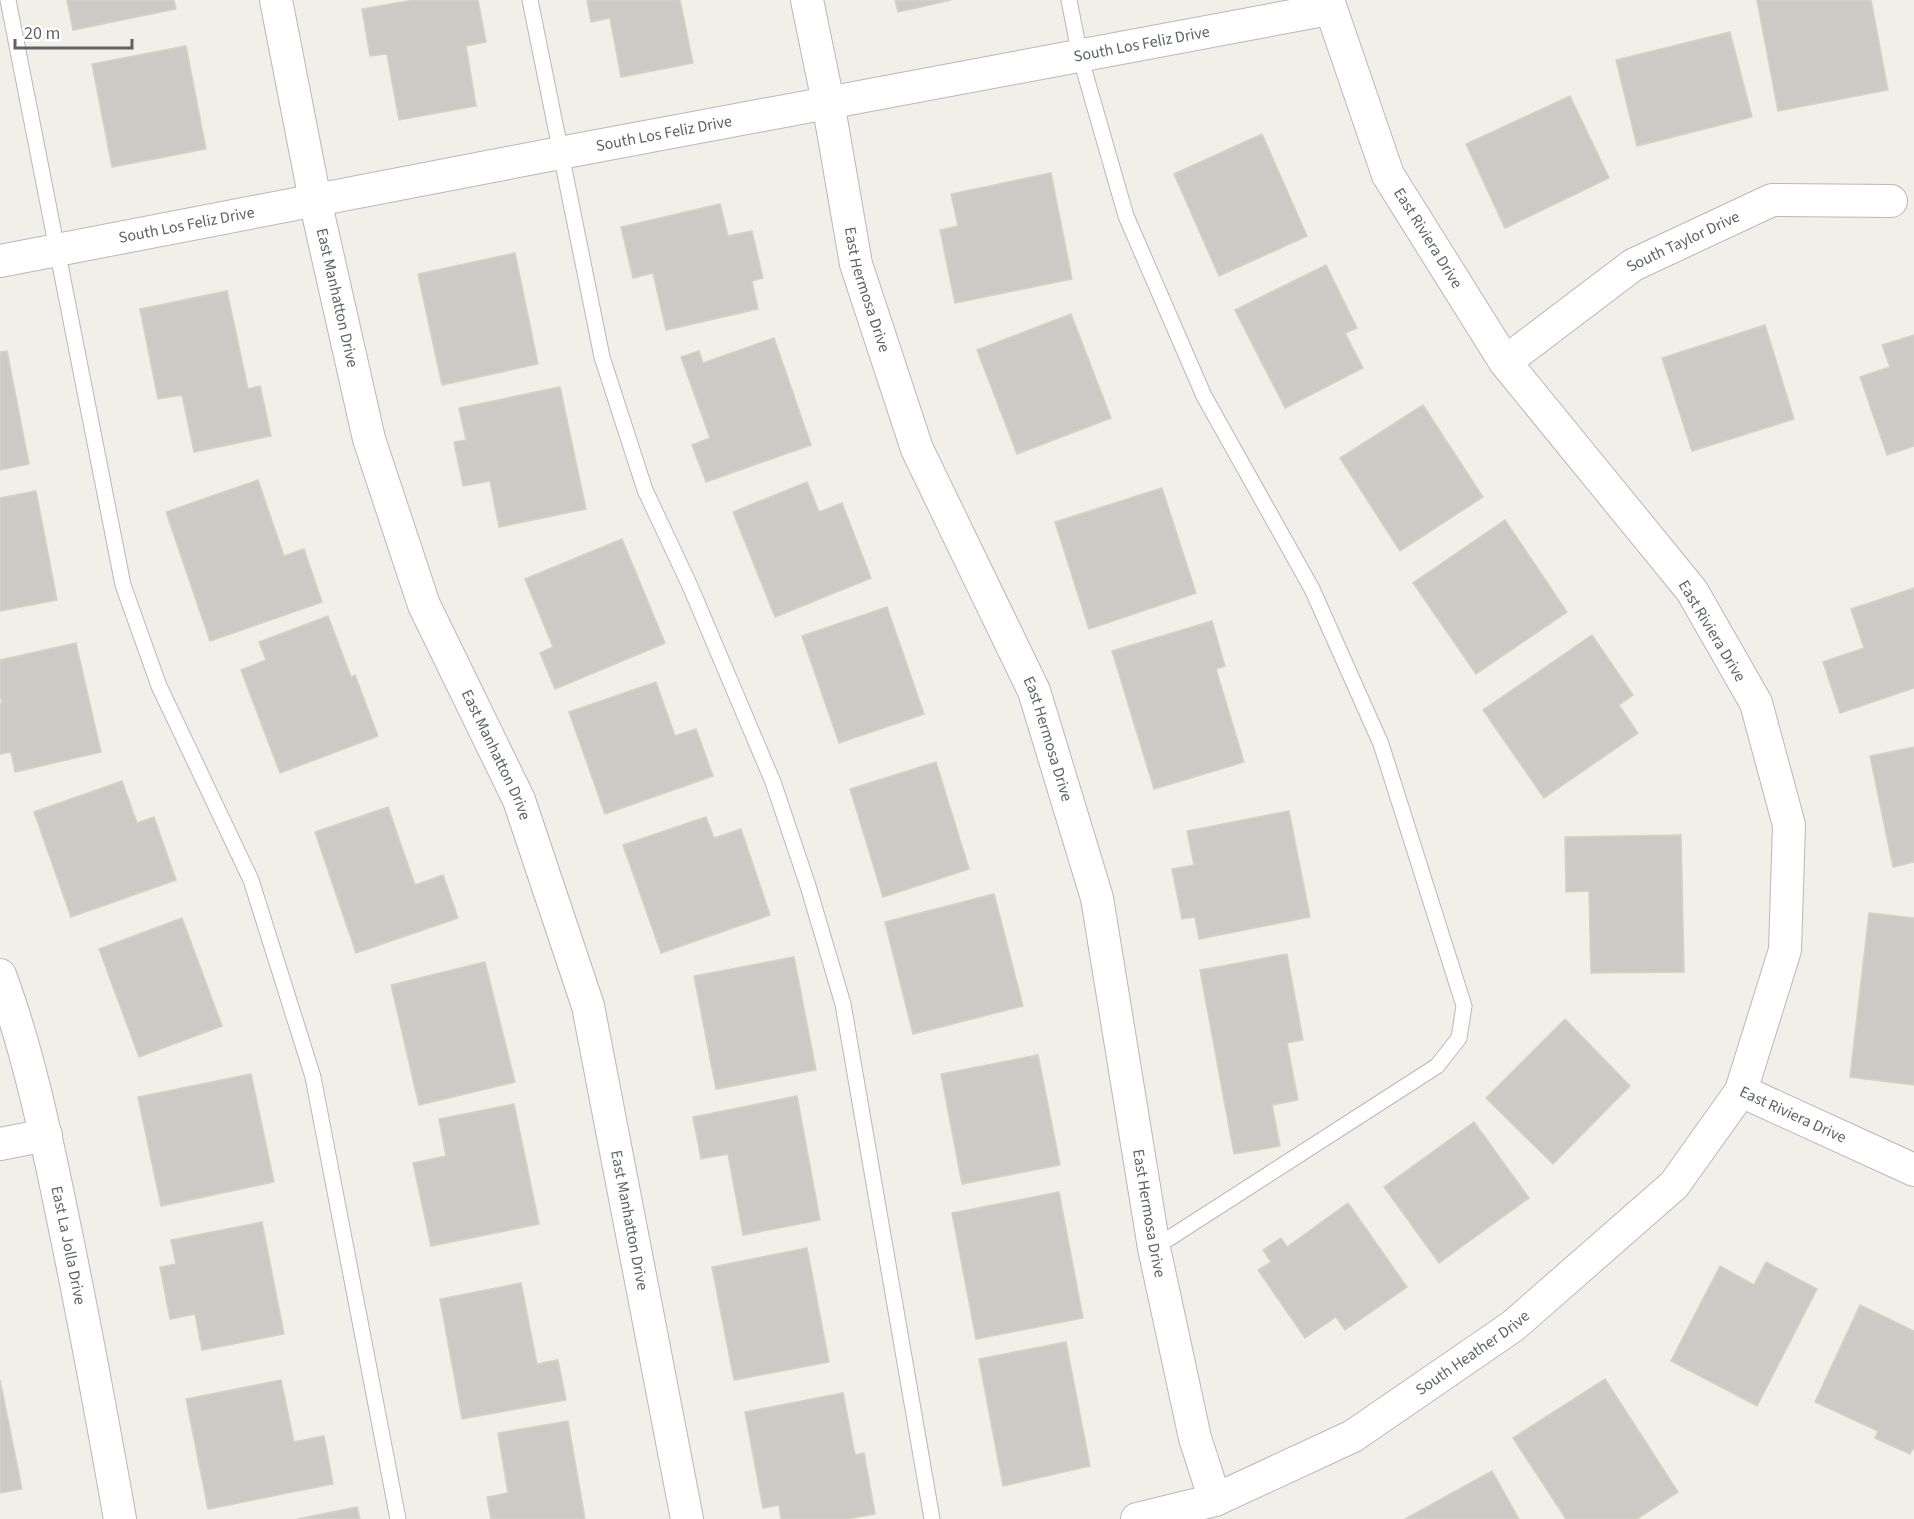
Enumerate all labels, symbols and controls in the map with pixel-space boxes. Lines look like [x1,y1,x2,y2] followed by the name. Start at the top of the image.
[15,12,132,50] scale bar
[24,21,60,46] text: 20 m
[1072,21,1211,68] street label: South Los Feliz Drive
[594,110,734,157] street label: South Los Feliz Drive
[1388,183,1468,293] street label: East Riviera Drive
[117,201,256,249] street label: South Los Feliz Drive
[1622,206,1743,277] street label: South Taylor Drive
[839,225,895,355] street label: East Hermosa Drive
[311,226,364,370] street label: East Manhatton Drive
[1673,576,1751,686] street label: East Riviera Drive
[1017,673,1078,804] street label: East Hermosa Drive
[456,686,536,823] street label: East Manhatton Drive
[1736,1081,1850,1149] street label: East Riviera Drive
[1127,1147,1171,1280] street label: East Hermosa Drive
[605,1148,654,1292] street label: East Manhatton Drive
[45,1184,91,1307] street label: East La Jolla Drive
[1411,1305,1534,1401] street label: South Heather Drive

